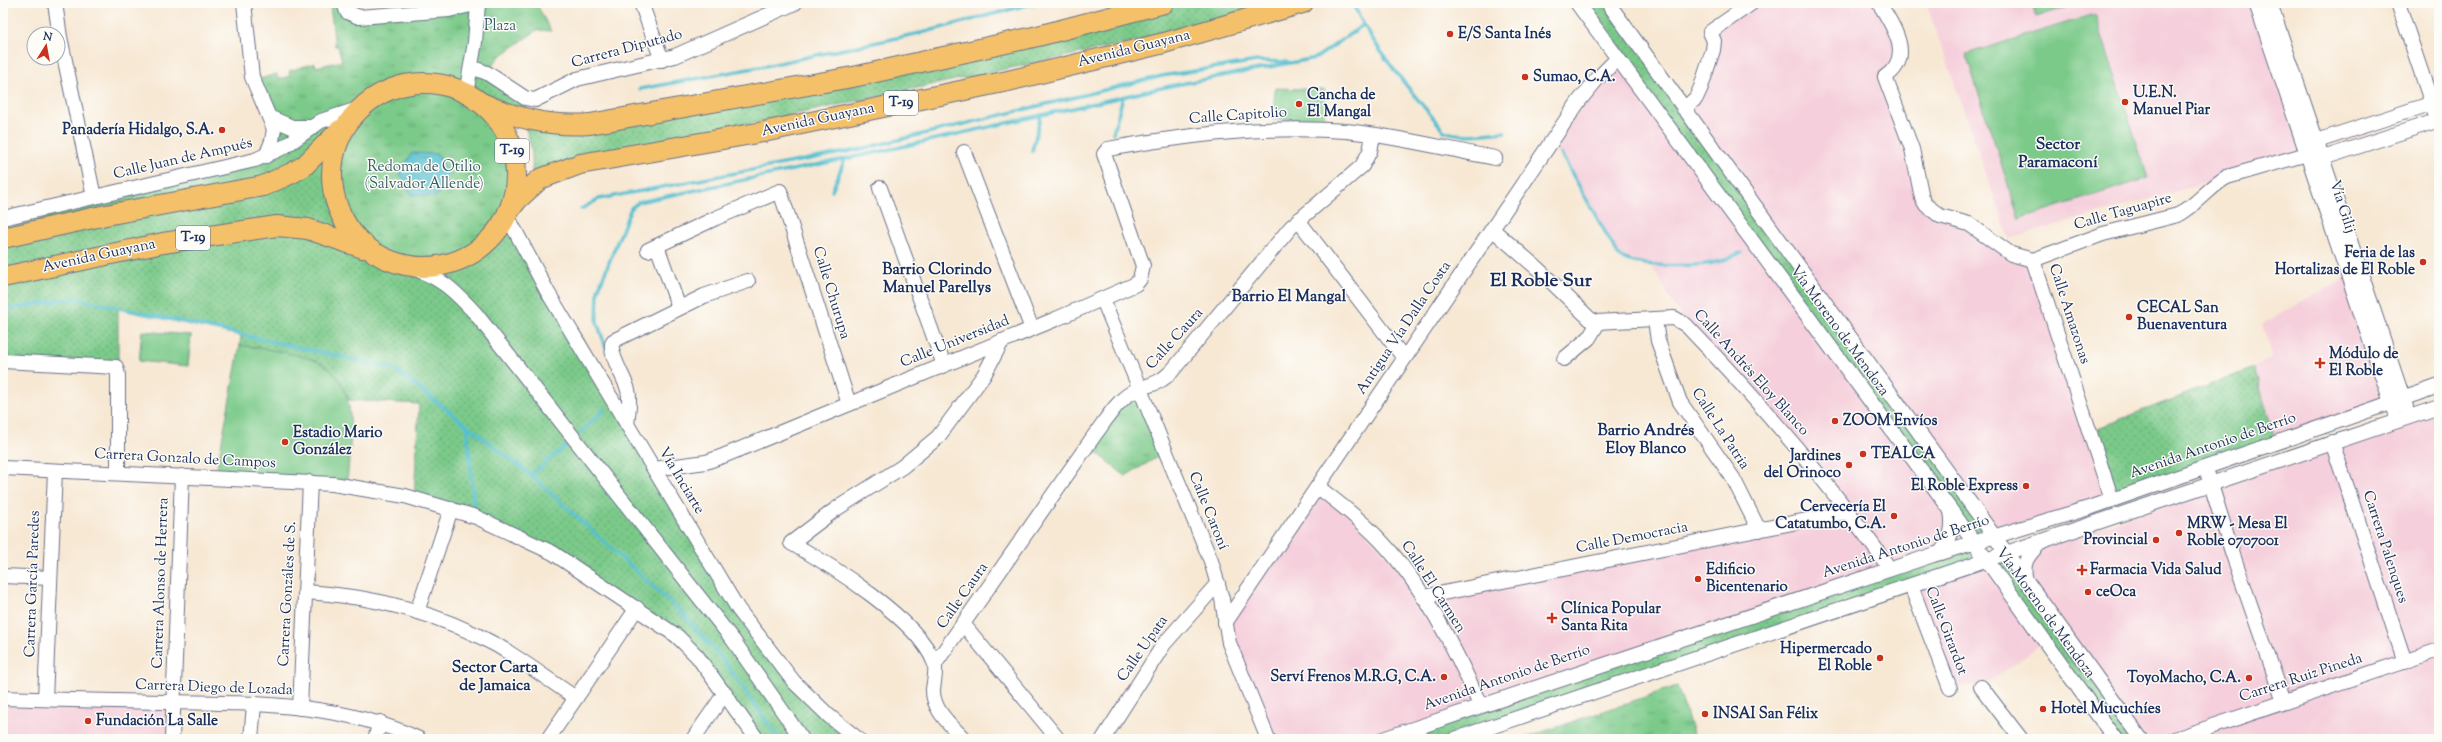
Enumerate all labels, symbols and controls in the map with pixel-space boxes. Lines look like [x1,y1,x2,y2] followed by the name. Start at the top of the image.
[484,16,516,37] park label: Plaza
[569,24,685,74] street label: Carrera Diputado
[1458,24,1551,45] place label: E/S Santa Inés
[1076,25,1193,73] street label: Avenida Guayana
[26,26,66,66] north arrow
[41,28,54,46] text: N
[1445,29,1455,39] marker: E/S Santa Inés
[1533,67,1616,88] place label: Sumao, C.A.
[1520,72,1530,82] marker: Sumao, C.A.
[2133,83,2211,121] place label: U.E.N. Manuel Piar
[1307,85,1375,123] place label: Cancha de El Mangal
[884,91,918,115] road number: T-19
[2120,97,2130,107] marker: U.E.N. Manuel Piar
[759,98,877,142] street label: Avenida Guayana
[1294,99,1304,109] marker: Cancha de El Mangal
[1188,102,1288,130] street label: Calle Capitolio
[62,120,214,141] place label: Panadería Hidalgo, S.A.
[217,125,227,135] marker: Panadería Hidalgo, S.A.
[111,133,255,185] street label: Calle Juan de Ampués
[2018,134,2098,175] district label: Sector Paramaconí
[495,139,529,163] road number: T-19
[364,157,484,195] park label: Redoma de Otilio (Salvador Allende)
[2324,178,2360,236] street label: Vía Gilij
[2072,188,2174,236] street label: Calle Taguapire
[176,226,210,250] road number: T-19
[40,234,158,278] street label: Avenida Guayana
[2275,243,2415,281] place label: Feria de las Hortalizas de El Roble
[807,244,855,342] street label: Calle Churupa
[1351,257,1457,399] street label: Antigua Vía Dalla Costa
[2418,257,2428,267] marker: Feria de las Hortalizas de El Roble
[882,259,992,300] district label: Barrio Clorindo Manuel Parellys
[1784,261,1894,401] street label: Vía Moreno de Mendoza
[2043,261,2095,367] street label: Calle Amazonas
[1490,268,1593,295] district label: El Roble Sur
[1232,286,1347,309] district label: Barrio El Mangal
[2137,298,2227,336] place label: CECAL San Buenaventura
[1141,303,1209,375] street label: Calle Caura
[1688,305,1814,441] street label: Calle Andrés Eloy Blanco
[897,310,1013,374] street label: Calle Universidad
[2124,312,2134,322] marker: CECAL San Buenaventura
[2329,344,2398,382] place label: Módulo de El Roble
[2314,357,2326,369] marker: Módulo de El Roble
[1686,384,1754,474] street label: Calle La Patria
[2127,408,2299,484] street label: Avenida Antonio de Berrío
[1843,411,1938,432] place label: ZOOM Envíos
[1830,416,1840,426] marker: ZOOM Envíos
[1598,420,1694,461] district label: Barrio Andrés Eloy Blanco
[293,423,382,461] place label: Estadio Mario González
[280,437,290,447] marker: Estadio Mario González
[94,444,276,474] street label: Carrera Gonzalo de Campos
[653,444,709,518] street label: Vía Inciarte
[1871,444,1936,465] place label: TEALCA
[1764,446,1841,484] place label: Jardines del Orinoco
[1858,449,1868,459] marker: TEALCA
[1844,460,1854,470] marker: Jardines del Orinoco
[1183,469,1233,553] street label: Calle Caroní
[1911,476,2018,497] place label: El Roble Express
[2021,481,2031,491] marker: El Roble Express
[2357,488,2413,606] street label: Carrera Palenques
[148,497,174,669] street label: Carrera Alonso de Herrera
[1775,497,1887,535] place label: Cervecería El Catatumbo, C.A.
[20,510,46,658] street label: Carrera García Paredes
[1820,510,1992,584] street label: Avenida Antonio de Berrío
[1889,511,1899,521] marker: Cervecería El Catatumbo, C.A.
[2187,514,2288,552] place label: MRW - Mesa El Roble 0707001
[1574,517,1690,559] street label: Calle Democracia
[274,521,302,667] street label: Carrera Gonzáles de S.
[2174,528,2184,538] marker: MRW - Mesa El Roble 0707001
[2083,530,2149,551] place label: Provincial
[2151,535,2161,545] marker: Provincial
[1395,537,1471,637] street label: Calle El Carmen
[1990,543,2100,683] street label: Vía Moreno de Mendoza
[932,558,994,634] street label: Calle Caura
[1706,560,1788,598] place label: Edificio Bicentenario
[2090,560,2222,581] place label: Farmacia Vida Salud
[2077,565,2087,575] marker: Farmacia Vida Salud
[1693,574,1703,584] marker: Edificio Bicentenario
[2096,582,2136,603] place label: ceOca
[1919,584,1973,678] street label: Calle Girardot
[2083,587,2093,597] marker: ceOca
[1561,599,1661,637] place label: Clínica Popular Santa Rita
[1112,612,1174,686] street label: Calle Upata
[1546,612,1558,624] marker: Clínica Popular Santa Rita
[1780,639,1872,677] place label: Hipermercado El Roble
[1421,640,1593,716] street label: Avenida Antonio de Berrío
[2237,648,2365,708] street label: Carrera Ruiz Pineda
[1875,653,1885,663] marker: Hipermercado El Roble
[452,657,539,698] district label: Sector Carta de Jamaica
[1270,667,1436,688] place label: Serví Frenos M.R.G, C.A.
[2127,668,2241,689] place label: ToyoMacho, C.A.
[1439,672,1449,682] marker: Serví Frenos M.R.G, C.A.
[2244,673,2254,683] marker: ToyoMacho, C.A.
[135,675,293,701] street label: Carrera Diego de Lozada
[2051,699,2161,720] place label: Hotel Mucuchíes
[1713,704,1819,725] place label: INSAI San Félix
[2038,704,2048,714] marker: Hotel Mucuchíes
[1700,709,1710,719] marker: INSAI San Félix
[96,711,218,732] place label: Fundación La Salle
[83,716,93,726] marker: Fundación La Salle

